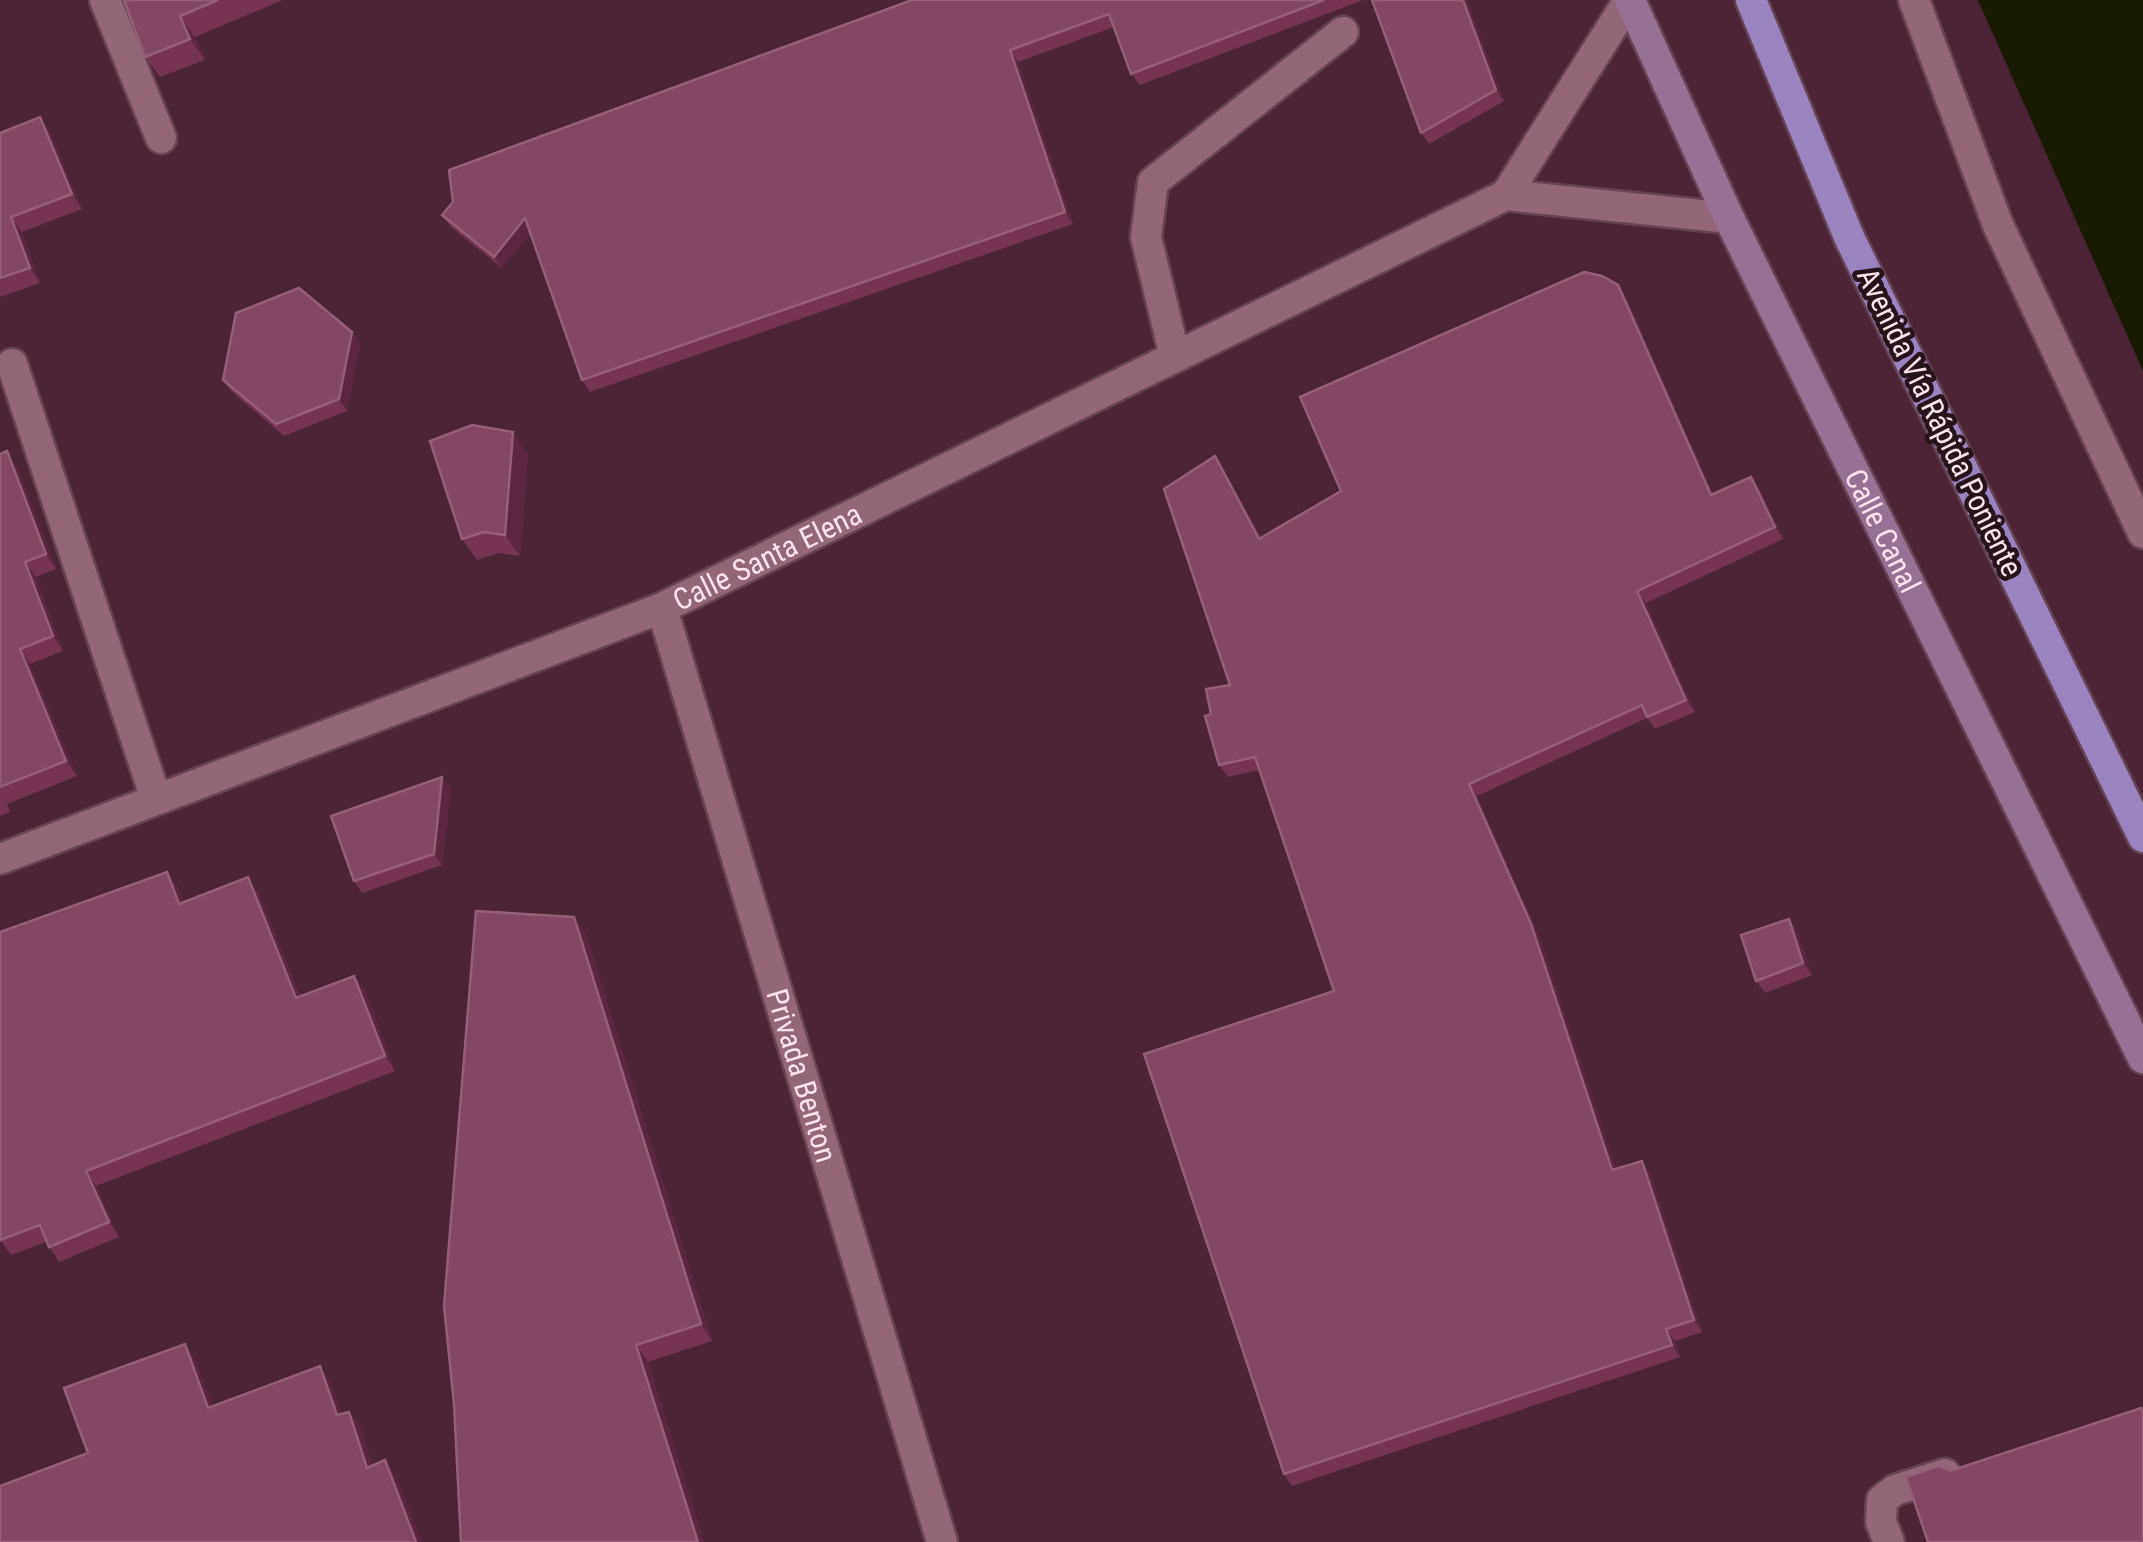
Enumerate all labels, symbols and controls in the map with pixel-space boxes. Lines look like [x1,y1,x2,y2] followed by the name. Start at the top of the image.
[1850,262,2030,582] street label: Avenida Vía Rápida Poniente
[1838,463,1928,598] street label: Calle Canal
[667,496,867,617] street label: Calle Santa Elena
[760,985,845,1166] street label: Privada Benton

